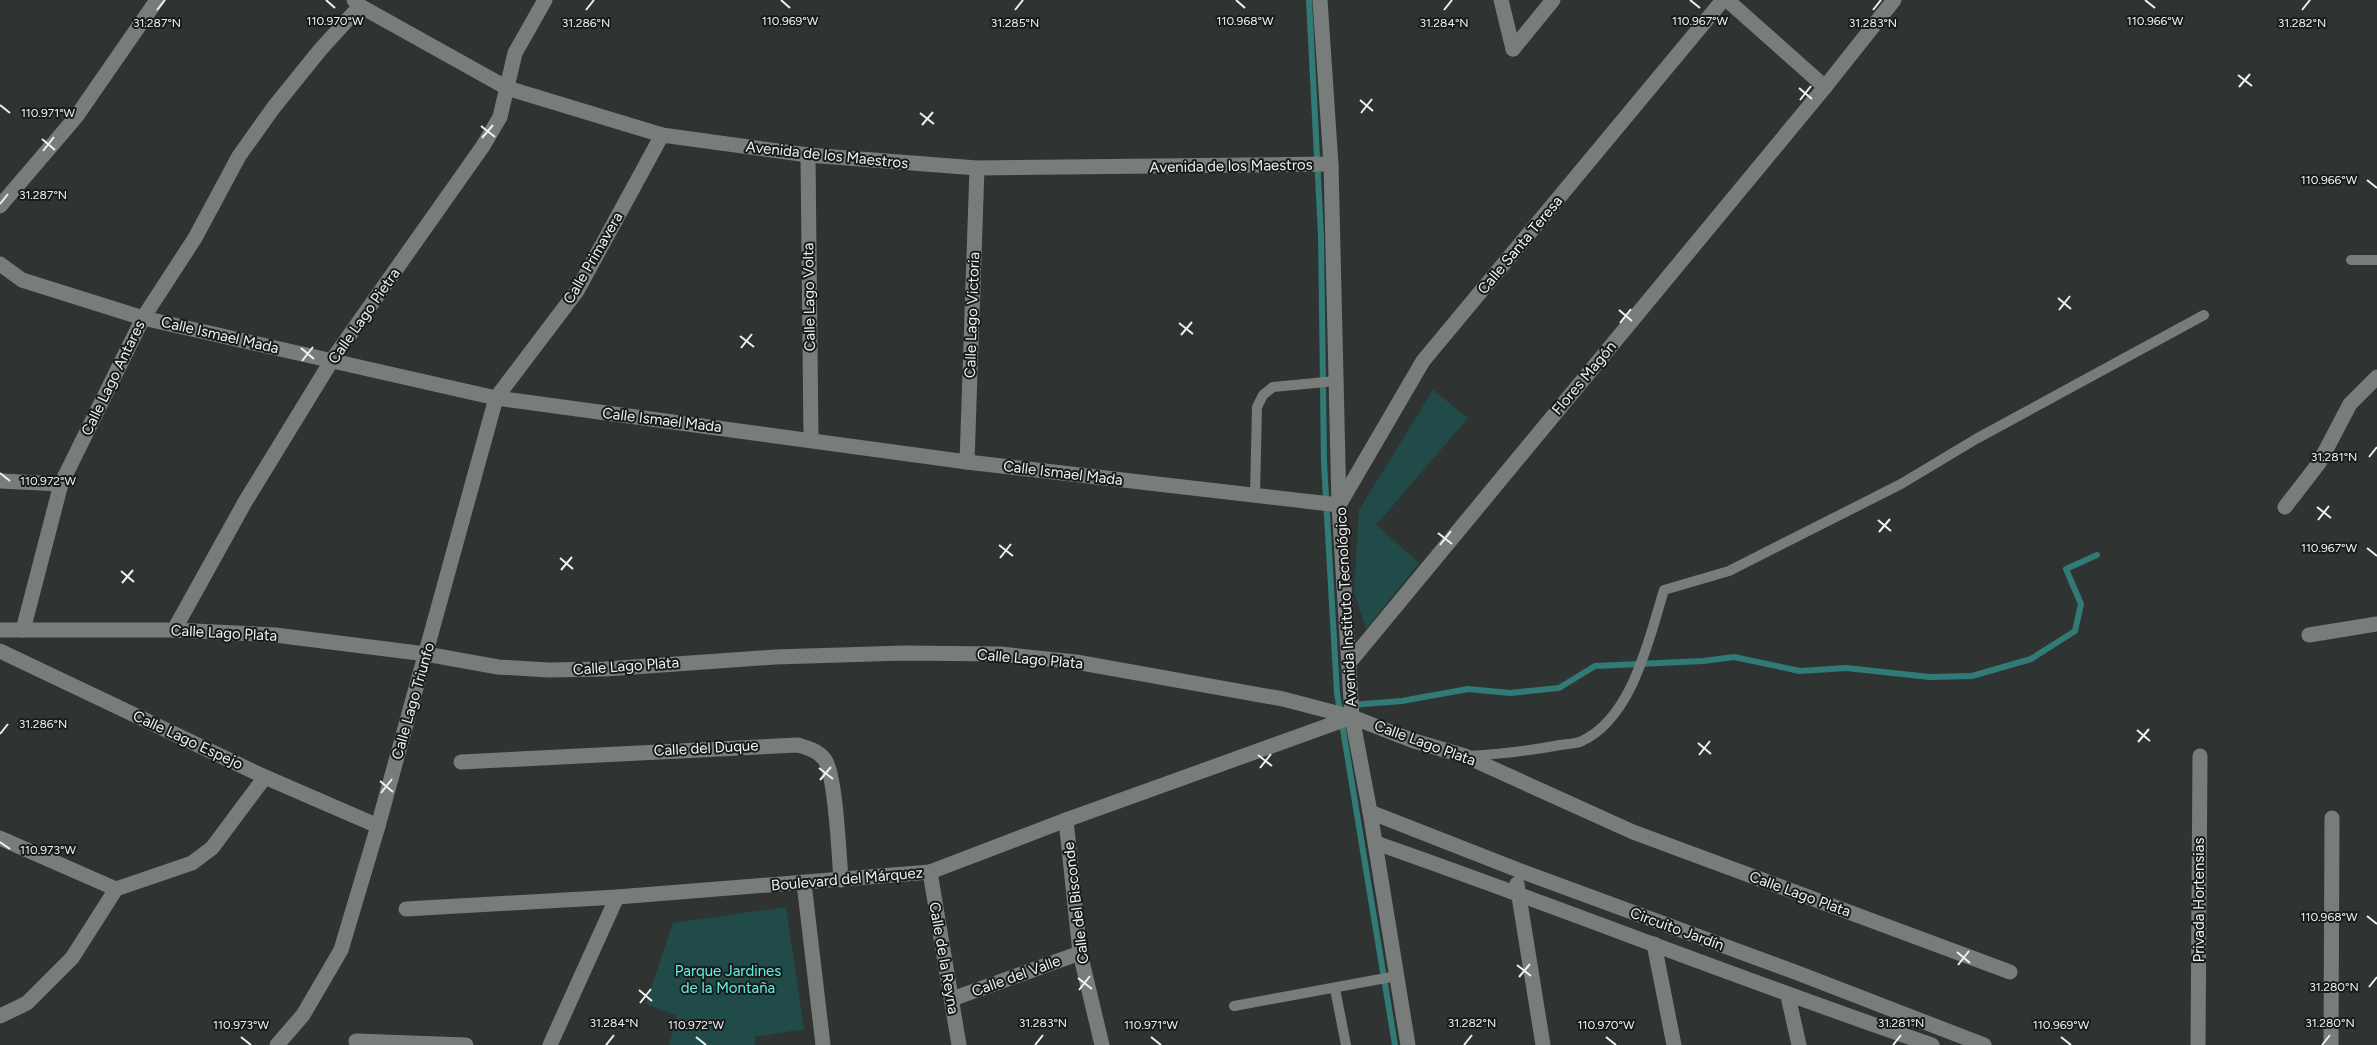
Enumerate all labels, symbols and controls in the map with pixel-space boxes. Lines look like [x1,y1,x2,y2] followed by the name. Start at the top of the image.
[307,14,364,28] text: 110.970°W
[762,14,819,28] text: 110.969°W
[1216,14,1274,28] text: 110.968°W
[1672,14,1729,28] text: 110.967°W
[2127,14,2184,28] text: 110.966°W
[133,16,181,30] text: 31.287°N
[562,16,610,30] text: 31.286°N
[991,16,1039,30] text: 31.285°N
[1419,16,1469,30] text: 31.284°N
[1849,16,1897,30] text: 31.283°N
[2278,16,2326,30] text: 31.282°N
[21,106,76,120] text: 110.971°W
[745,138,909,172] street label: Avenida de los Maestros
[1149,156,1313,176] street label: Avenida de los Maestros
[2301,173,2358,187] text: 110.966°W
[19,188,67,202] text: 31.287°N
[1474,192,1566,298] street label: Calle Santa Teresa
[559,209,627,307] street label: Calle Primavera
[799,242,819,352] street label: Calle Lago Volta
[961,252,983,378] street label: Calle Lago Victoria
[324,265,404,367] street label: Calle Lago Pietra
[159,313,281,357] street label: Calle Ismael Mada
[77,318,149,438] street label: Calle Lago Antares
[1548,338,1620,418] street label: Flores Magón
[601,404,723,436] street label: Calle Ismael Mada
[2311,450,2357,464] text: 31.281°N
[1002,457,1124,489] street label: Calle Ismael Mada
[20,474,76,488] text: 110.972°W
[1332,506,1360,707] street label: Avenida Instituto Tecnológico
[2301,541,2358,555] text: 110.967°W
[170,621,278,645] street label: Calle Lago Plata
[388,640,438,761] street label: Calle Lago Triunfo
[976,645,1084,673] street label: Calle Lago Plata
[572,653,680,679] street label: Calle Lago Plata
[130,707,246,773] street label: Calle Lago Espejo
[1372,716,1478,770] street label: Calle Lago Plata
[19,717,67,731] text: 31.286°N
[653,736,759,760] street label: Calle del Duque
[2190,838,2208,962] street label: Privada Hortensias
[1060,841,1092,965] street label: Calle del Bisconde
[20,843,76,857] text: 110.973°W
[770,863,924,895] street label: Boulevard del Márquez
[1747,867,1853,921] street label: Calle Lago Plata
[925,901,963,1015] street label: Calle de la Reyna
[1628,904,1726,954] street label: Circuito Jardín
[2300,910,2358,924] text: 110.968°W
[969,952,1063,1000] street label: Calle del Valle
[675,962,781,997] park label: Parque Jardines de la Montaña
[2309,980,2359,994] text: 31.280°N
[589,1016,639,1030] text: 31.284°N
[1019,1016,1067,1030] text: 31.283°N
[1448,1016,1496,1030] text: 31.282°N
[1878,1016,1924,1030] text: 31.281°N
[2305,1016,2355,1030] text: 31.280°N
[213,1018,269,1032] text: 110.973°W
[668,1018,724,1032] text: 110.972°W
[1124,1018,1179,1032] text: 110.971°W
[1578,1018,1635,1032] text: 110.970°W
[2033,1018,2090,1032] text: 110.969°W

